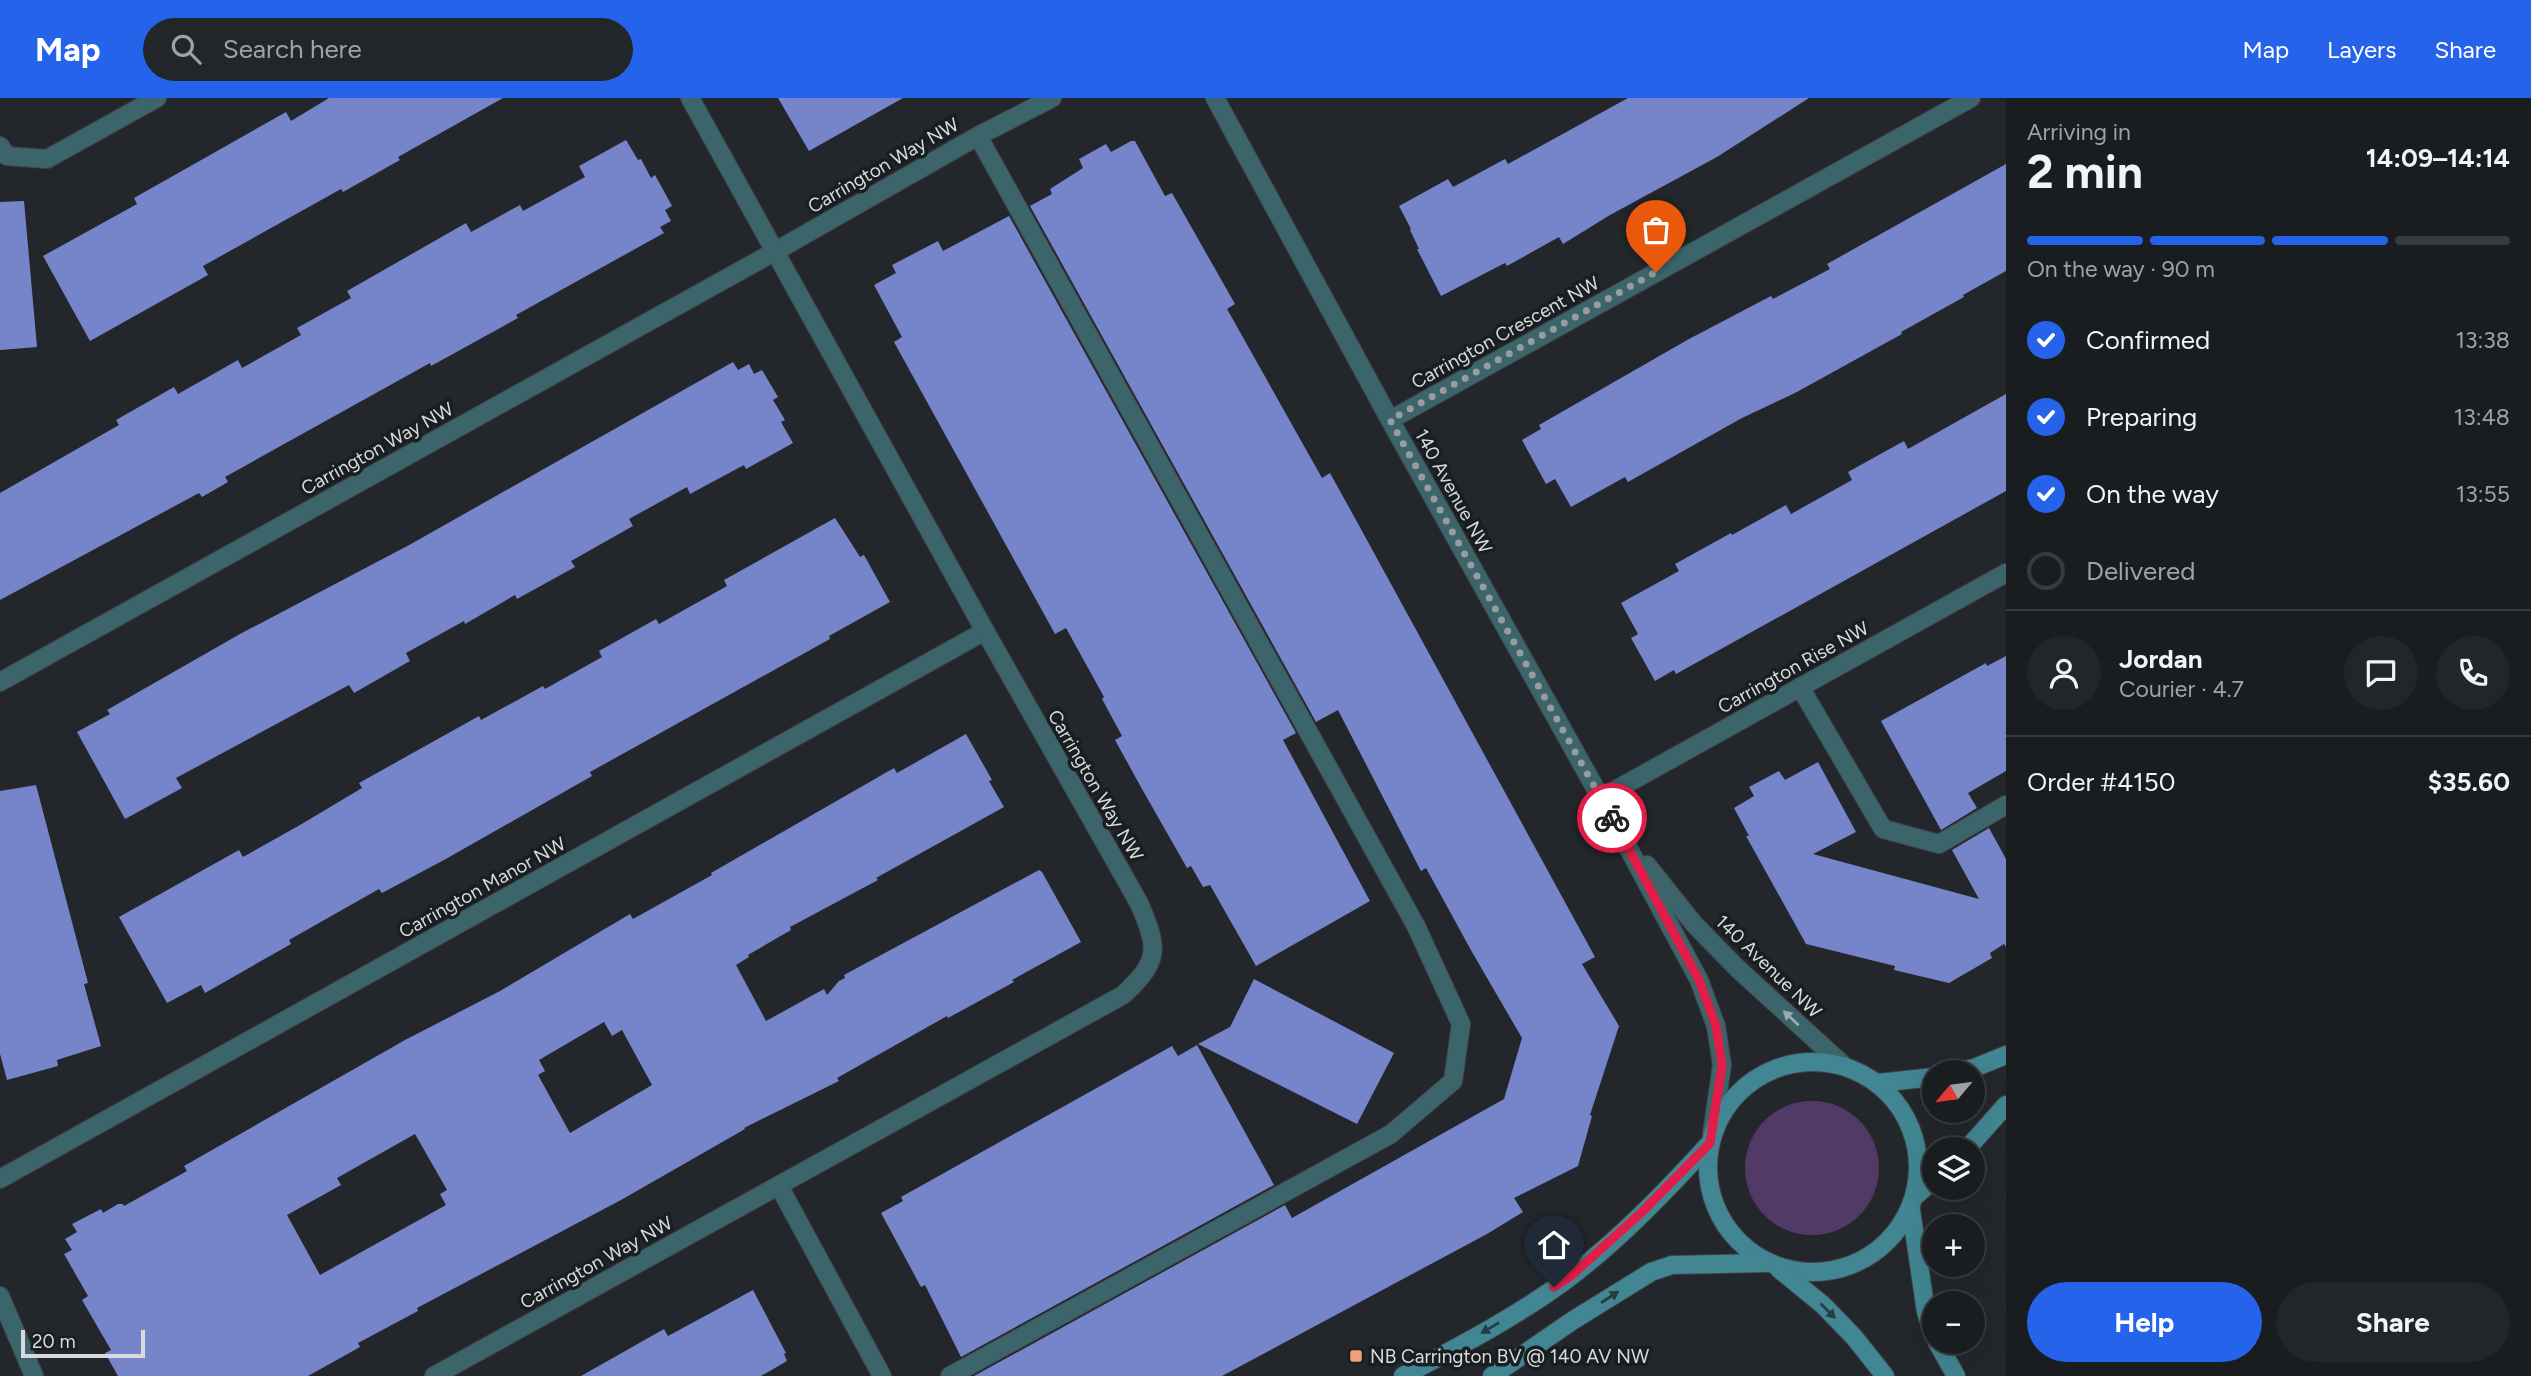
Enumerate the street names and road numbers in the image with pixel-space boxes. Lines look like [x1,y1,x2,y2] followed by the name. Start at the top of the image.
[804,112,963,218] street label: Carrington Way NW
[1407,271,1604,394] street label: Carrington Crescent NW
[297,397,458,500] street label: Carrington Way NW
[1410,425,1498,558] street label: 140 Avenue NW
[1714,616,1873,718] street label: Carrington Rise NW
[1043,706,1149,865] street label: Carrington Way NW
[395,832,570,943] street label: Carrington Manor NW
[1711,910,1827,1023] street label: 140 Avenue NW
[516,1211,677,1314] street label: Carrington Way NW

